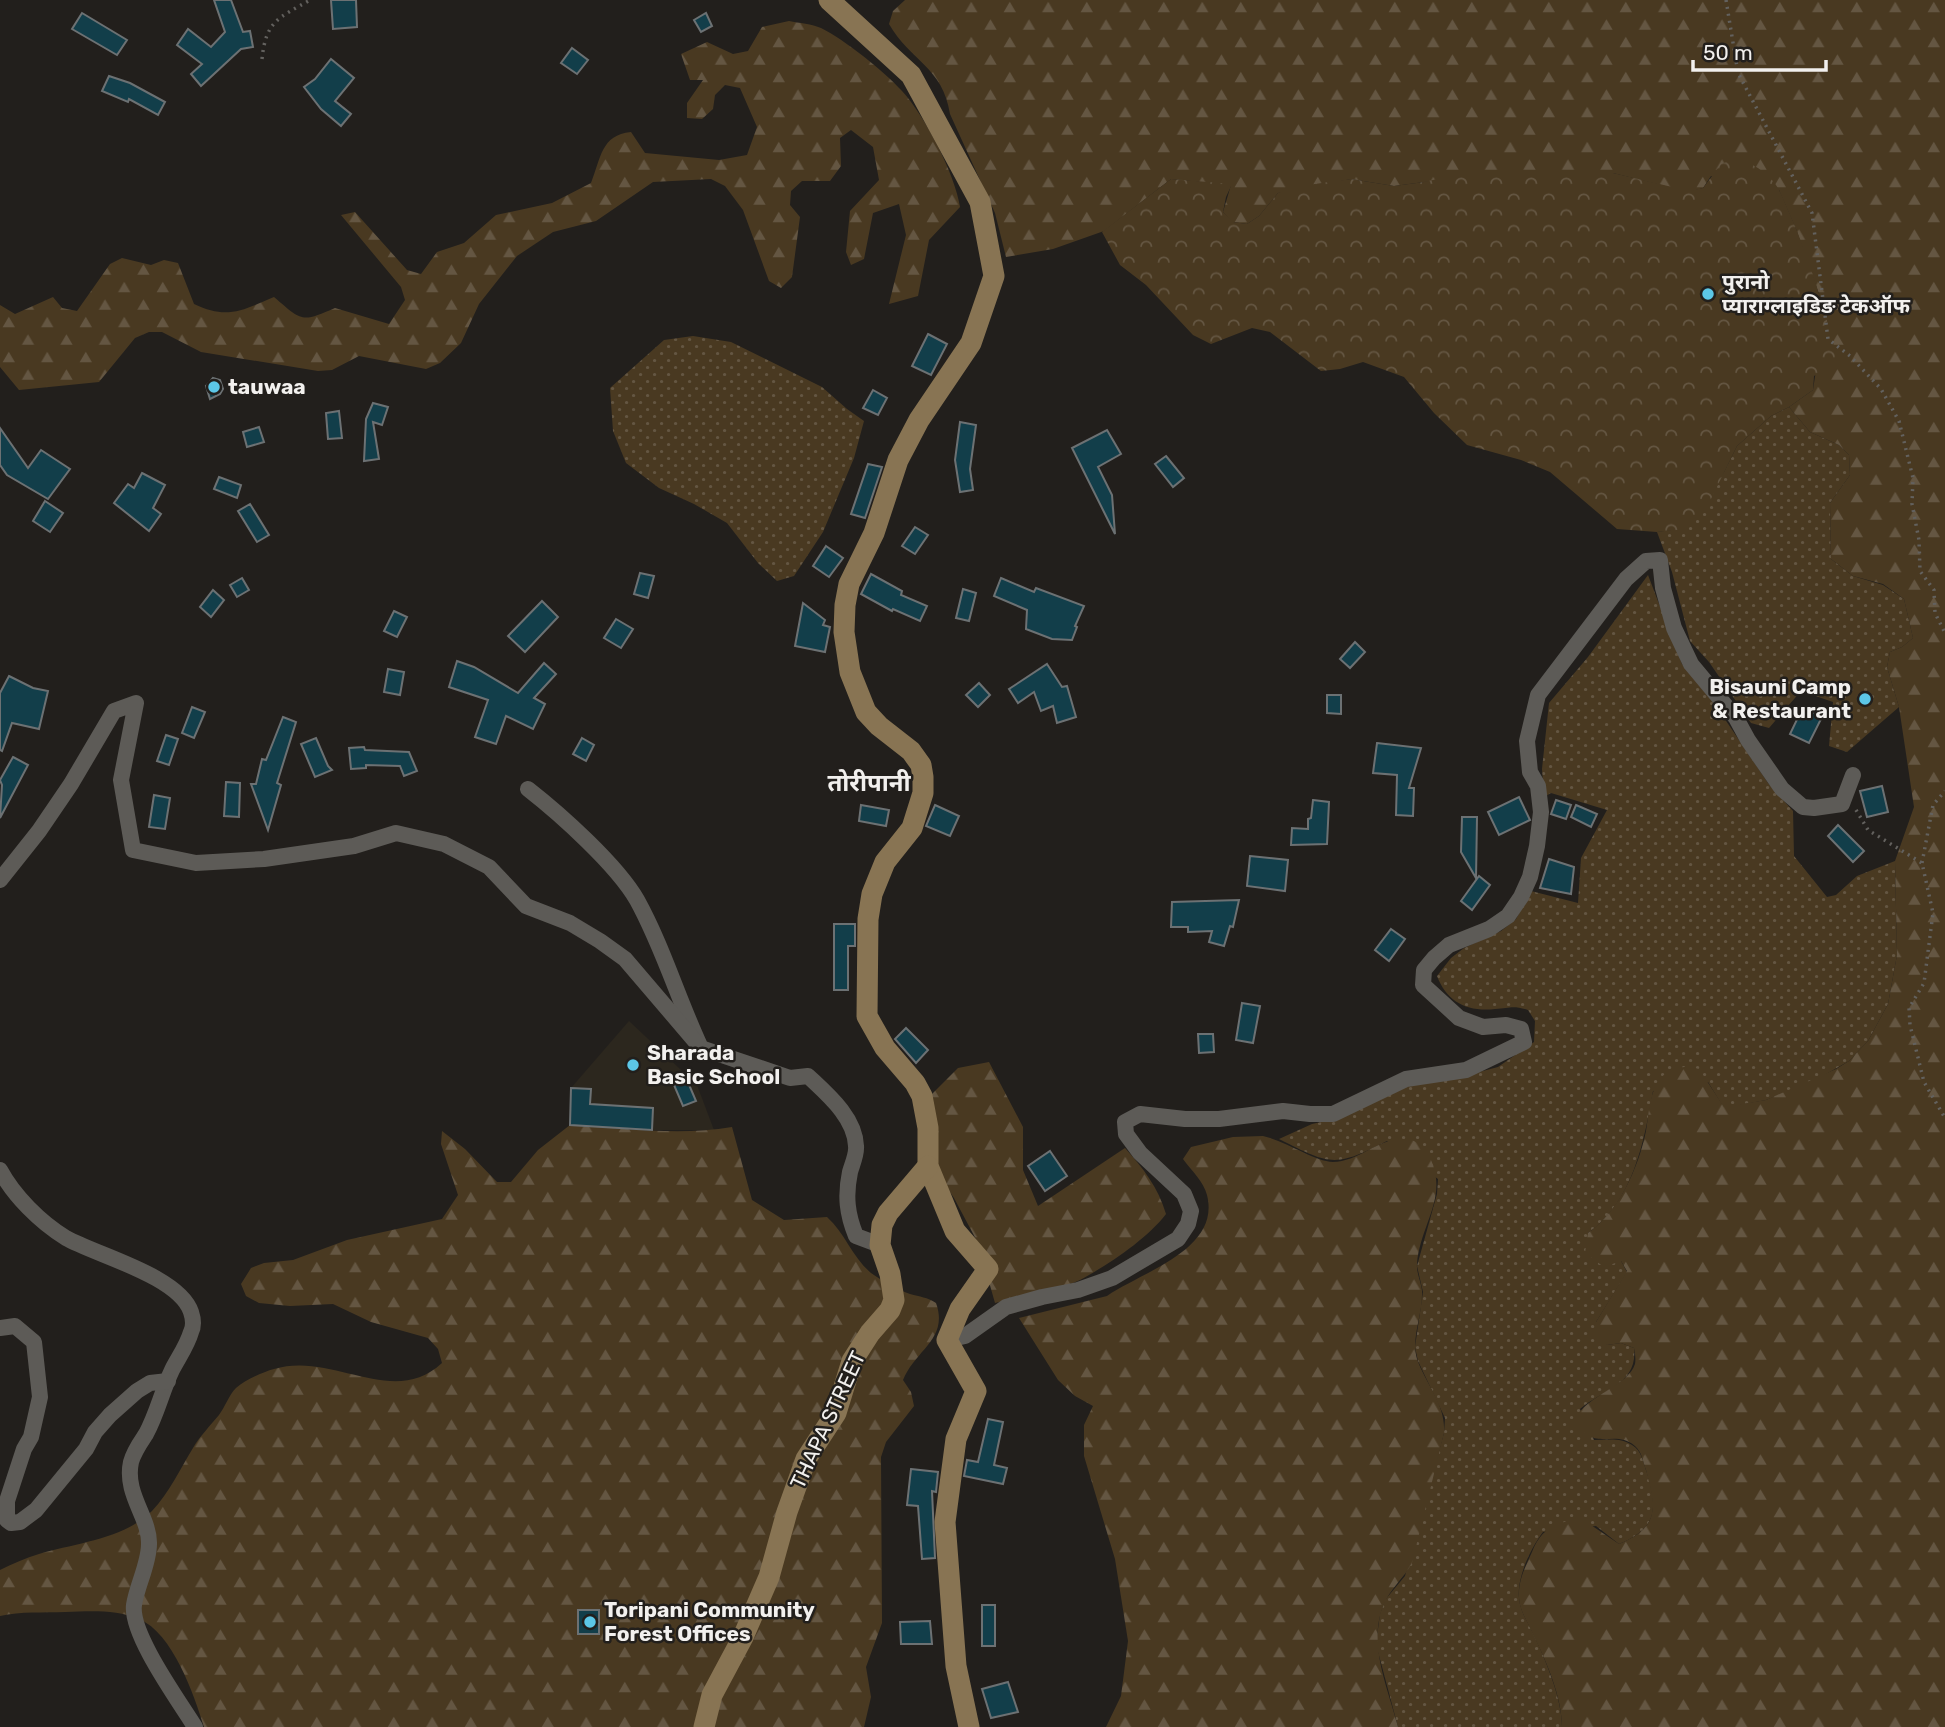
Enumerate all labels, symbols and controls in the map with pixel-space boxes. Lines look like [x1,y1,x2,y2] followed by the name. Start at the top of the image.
[1693,28,1826,72] scale bar
[1703,40,1753,65] text: 50 m
[1722,269,1911,318] place label: पुरानो प्याराग्लाइडिङ टेकऑफ
[1700,286,1716,302] marker: पुरानो प्याराग्लाइडिङ टेकऑफ
[228,374,306,399] place label: tauwaa
[206,379,222,395] marker: tauwaa
[1709,674,1851,723] place label: Bisauni Camp & Restaurant
[1857,691,1873,707] marker: Bisauni Camp & Restaurant
[827,769,912,797] district label: तोरीपानी
[647,1040,780,1089] place label: Sharada Basic School
[625,1057,641,1073] marker: Sharada Basic School
[785,1347,870,1493] street label: THAPA STREET
[604,1597,815,1646] place label: Toripani Community Forest Offices
[582,1614,598,1630] marker: Toripani Community Forest Offices

